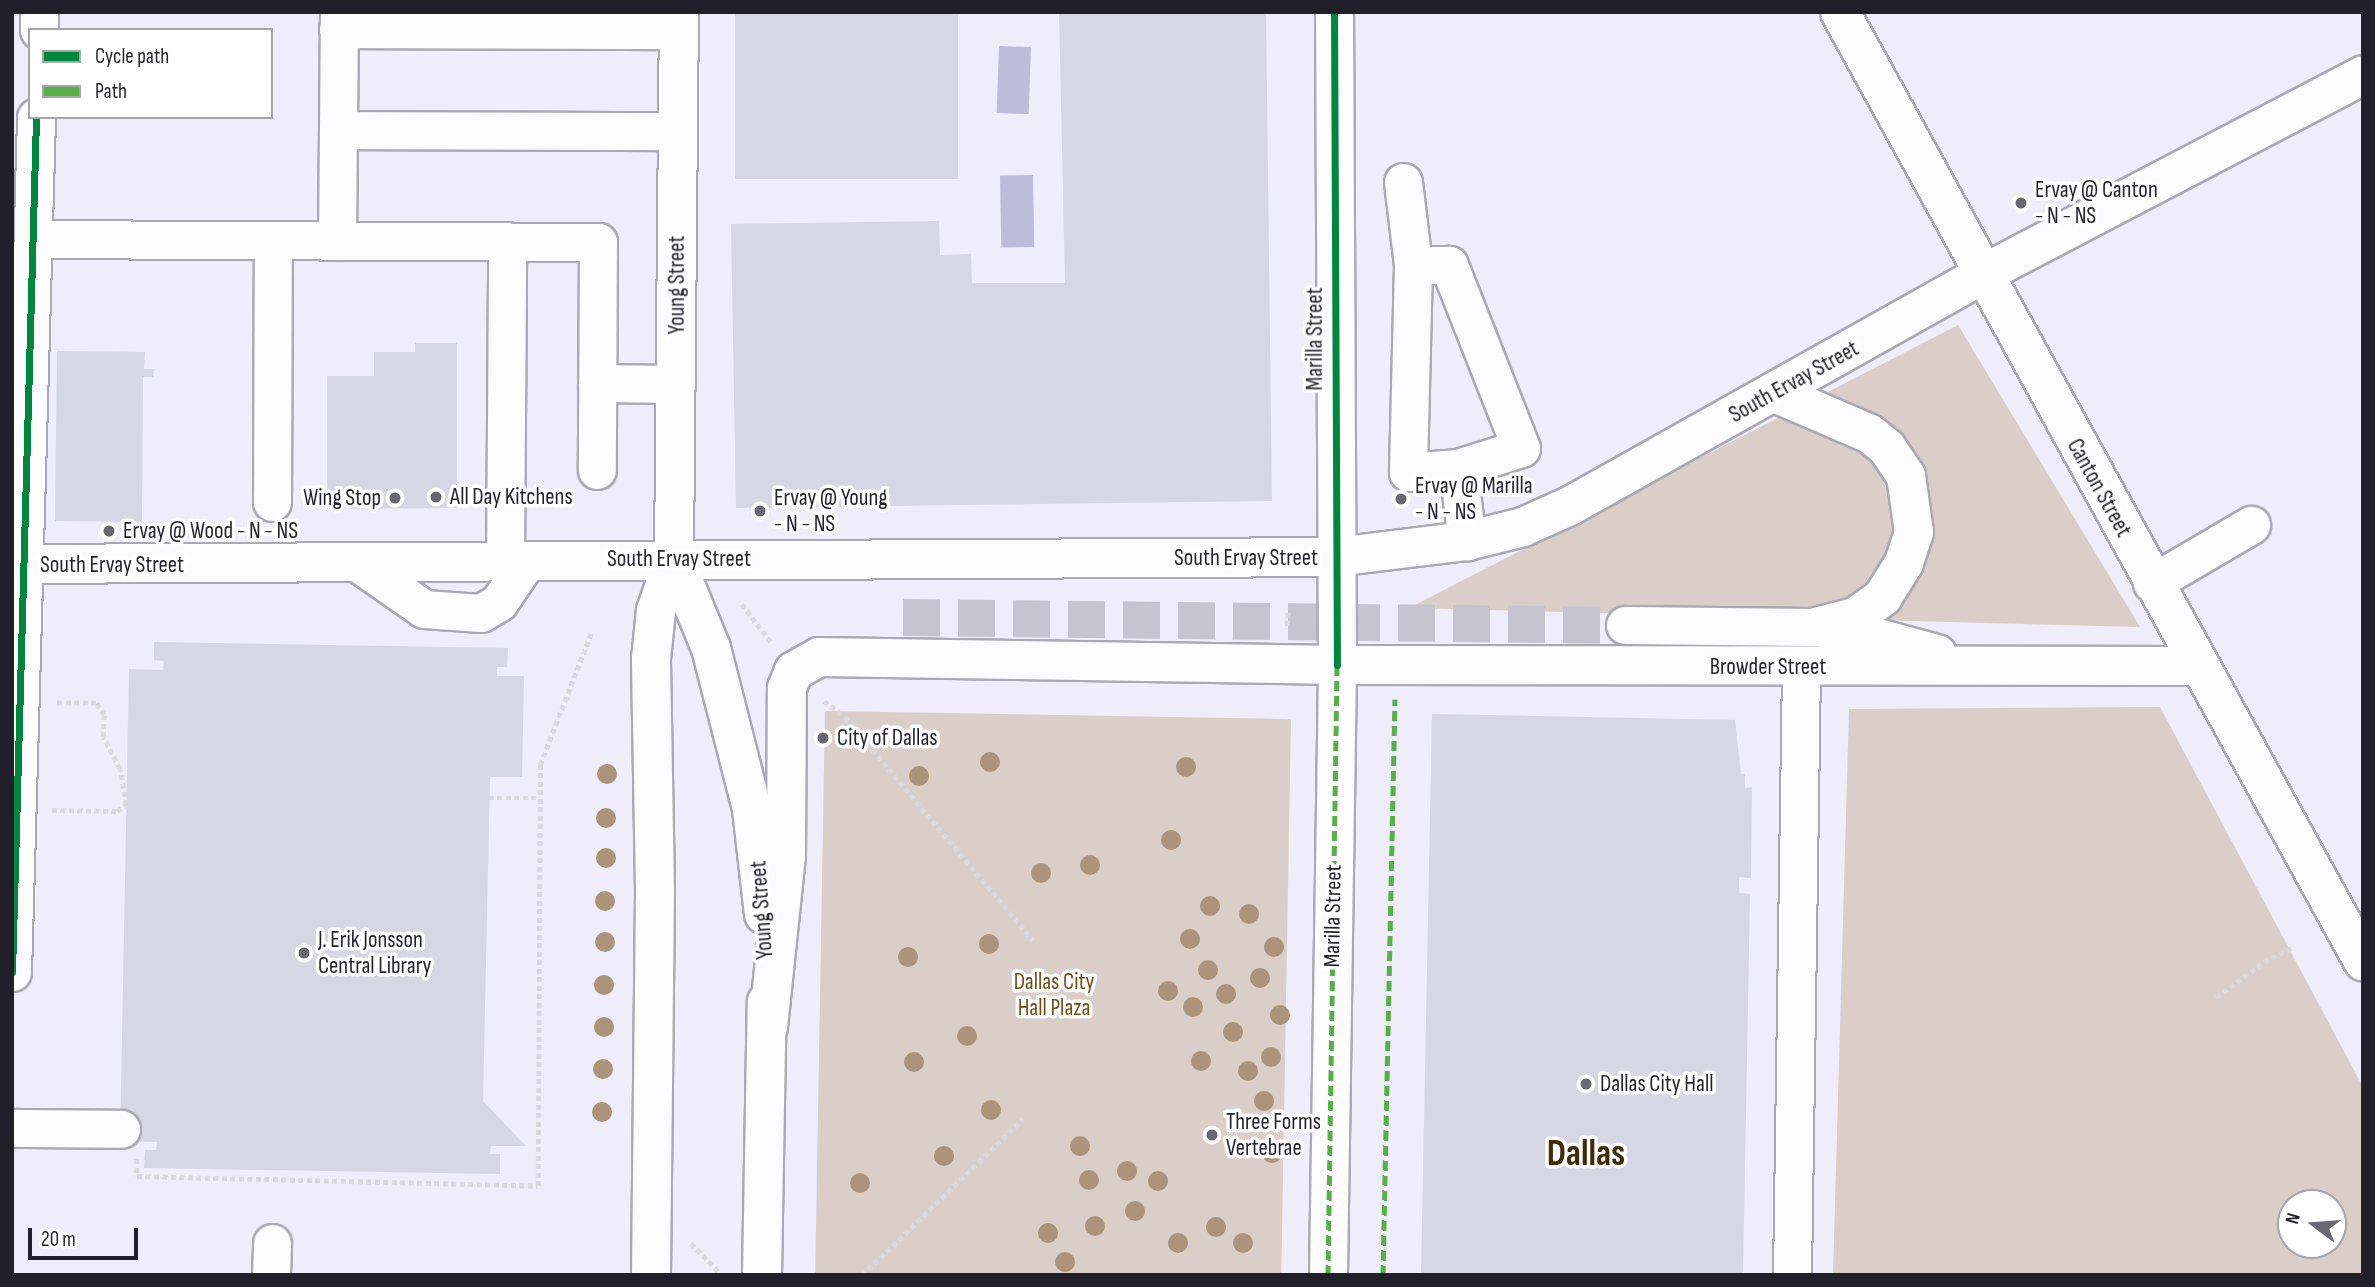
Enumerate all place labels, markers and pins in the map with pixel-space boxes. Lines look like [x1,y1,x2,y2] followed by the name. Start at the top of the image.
[2035,176,2158,230] place label: Ervay @ Canton - N - NS
[2013,195,2029,211] marker: Ervay @ Canton - N - NS
[1415,472,1533,526] place label: Ervay @ Marilla - N - NS
[450,483,573,511] place label: All Day Kitchens
[303,484,381,512] place label: Wing Stop
[774,484,887,538] place label: Ervay @ Young - N - NS
[428,489,444,505] marker: All Day Kitchens
[387,490,403,506] marker: Wing Stop
[1393,491,1409,507] marker: Ervay @ Marilla - N - NS
[752,503,768,519] marker: Ervay @ Young - N - NS
[123,517,298,545] place label: Ervay @ Wood - N - NS
[101,523,117,539] marker: Ervay @ Wood - N - NS
[837,724,937,752] place label: City of Dallas
[815,730,831,746] marker: City of Dallas
[318,926,431,980] place label: J. Erik Jonsson Central Library
[296,945,312,961] marker: J. Erik Jonsson Central Library
[1600,1070,1713,1098] place label: Dallas City Hall
[1578,1076,1594,1092] marker: Dallas City Hall
[1226,1108,1321,1162] place label: Three Forms Vertebrae
[1204,1127,1220,1143] marker: Three Forms Vertebrae

